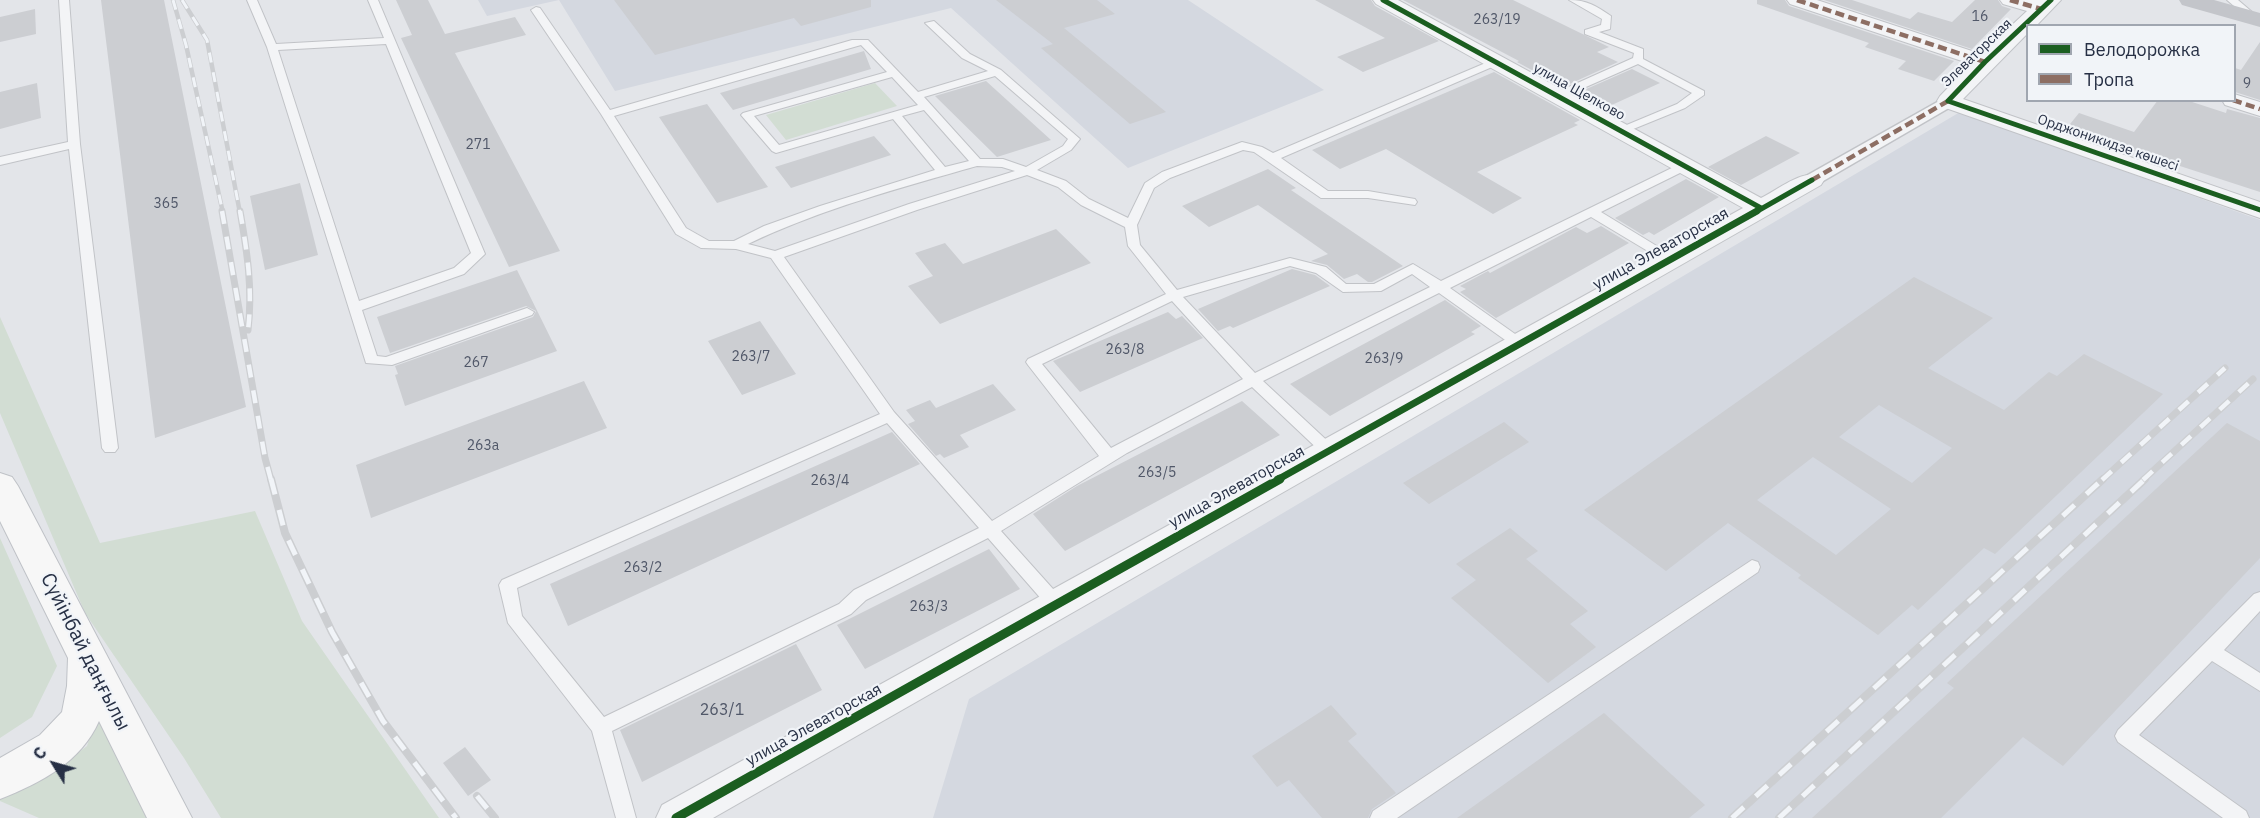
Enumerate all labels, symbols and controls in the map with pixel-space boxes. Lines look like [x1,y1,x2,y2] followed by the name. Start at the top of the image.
[1972,9,1988,25] house number: 16
[1473,12,1521,28] house number: 263/19
[1938,15,2016,91] street label: Элеваторская
[2026,24,2236,102] legend
[2084,38,2200,61] text: Велодорожка
[1530,60,1628,124] street label: улица Щелково
[2084,68,2134,91] text: Тропа
[2243,76,2251,92] house number: 9
[2035,111,2181,175] street label: Орджоникидзе көшесі
[465,137,491,153] house number: 271
[153,196,179,212] house number: 365
[1590,204,1732,294] street label: улица Элеваторская
[1106,342,1144,358] house number: 263/8
[732,349,770,365] house number: 263/7
[1365,351,1403,367] house number: 263/9
[463,355,489,371] house number: 267
[467,438,499,454] house number: 263а
[1166,442,1308,532] street label: улица Элеваторская
[1138,465,1176,481] house number: 263/5
[811,473,849,489] house number: 263/4
[624,560,662,576] house number: 263/2
[35,569,135,735] street label: Сүйінбай даңғылы
[910,599,948,615] house number: 263/3
[743,680,885,770] street label: улица Элеваторская
[700,700,744,720] house number: 263/1
[24,734,84,794] north arrow
[28,743,51,763] text: С

